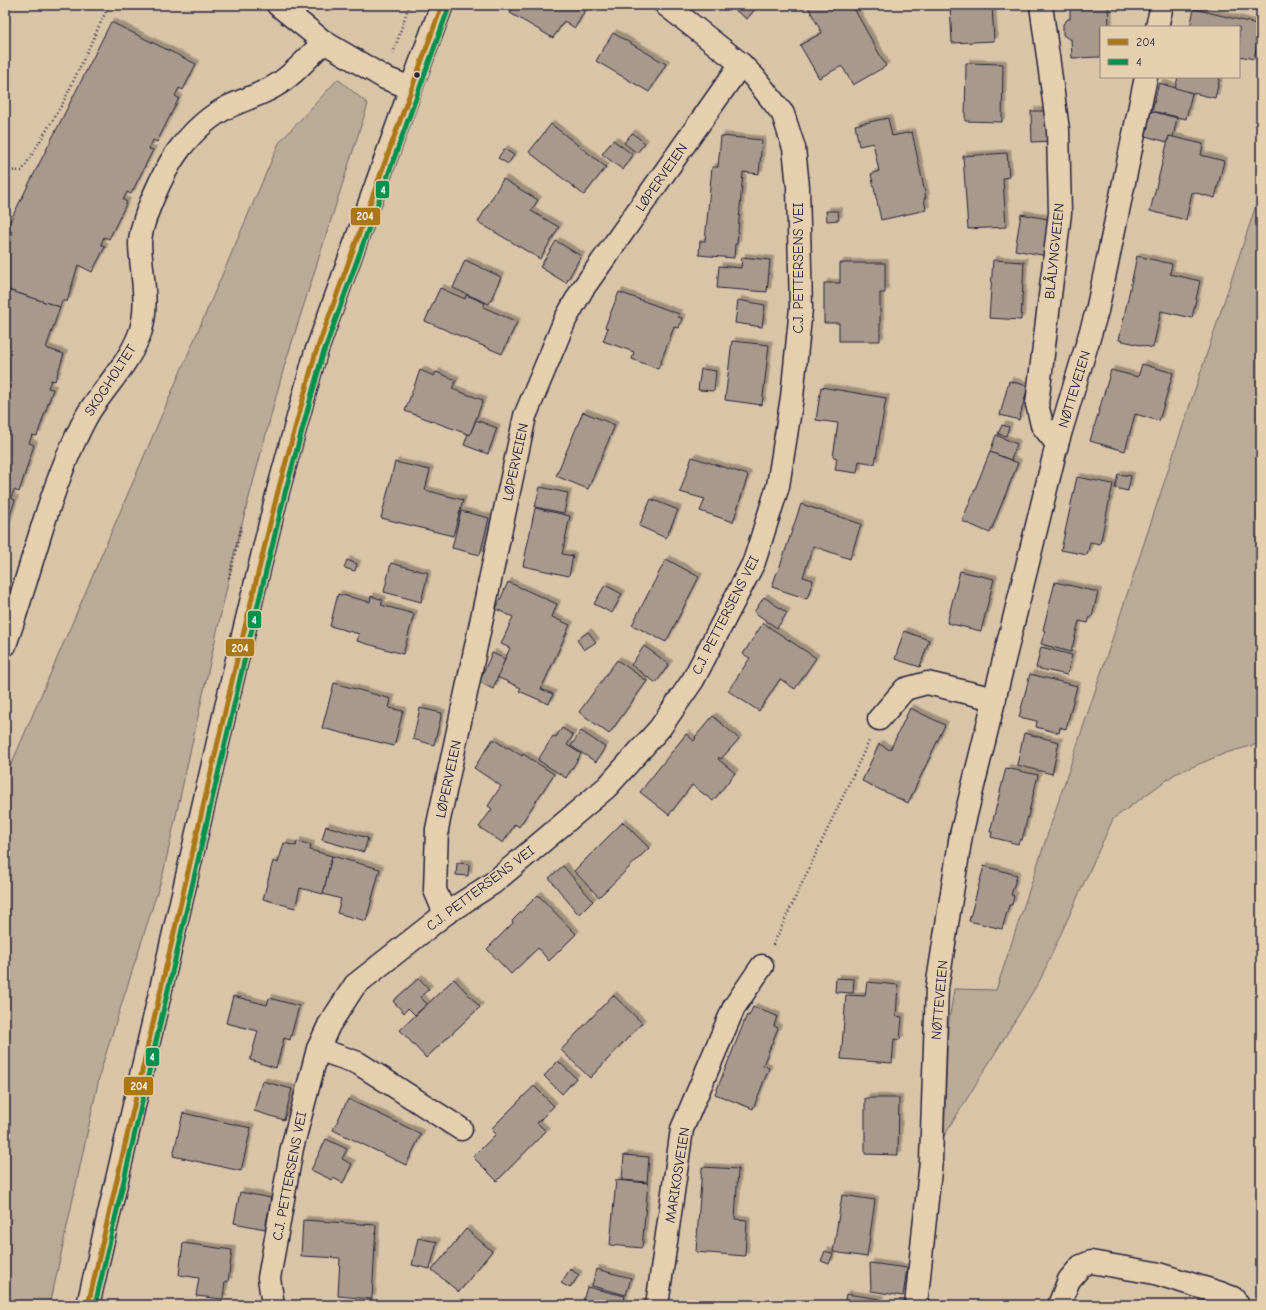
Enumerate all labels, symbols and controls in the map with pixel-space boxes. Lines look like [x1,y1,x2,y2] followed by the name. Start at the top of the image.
[1100,26,1240,78] legend
[1136,35,1156,49] text: 204
[1136,55,1142,69] text: 4
[412,70,422,80] unlabelled marker
[632,140,691,215] street label: LØPERVEIEN
[375,180,390,199] line badge: 4
[380,184,386,197] text: 4
[790,202,807,334] street label: C.J. PETTERSENS VEI
[1041,202,1068,300] street label: BLÅLYNGVEIEN
[350,207,381,226] line badge: 204
[357,210,373,223] text: 204
[81,341,140,419] street label: SKOGHOLTET
[1055,348,1094,430] street label: NØTTEVEIEN
[499,422,532,503] street label: LØPERVEIEN
[688,553,763,678] street label: C.J. PETTERSENS VEI
[247,610,262,629] line badge: 4
[251,614,257,627] text: 4
[225,638,255,657] line badge: 204
[232,642,248,655] text: 204
[432,739,465,820] street label: LØPERVEIEN
[423,842,538,935] street label: C.J. PETTERSENS VEI
[928,960,951,1041] street label: NØTTEVEIEN
[145,1047,160,1067] line badge: 4
[149,1051,155,1064] text: 4
[123,1076,154,1096] line badge: 204
[131,1080,147,1093] text: 204
[269,1110,310,1242] street label: C.J. PETTERSENS VEI
[662,1126,693,1224] street label: MARIKOSVEIEN

